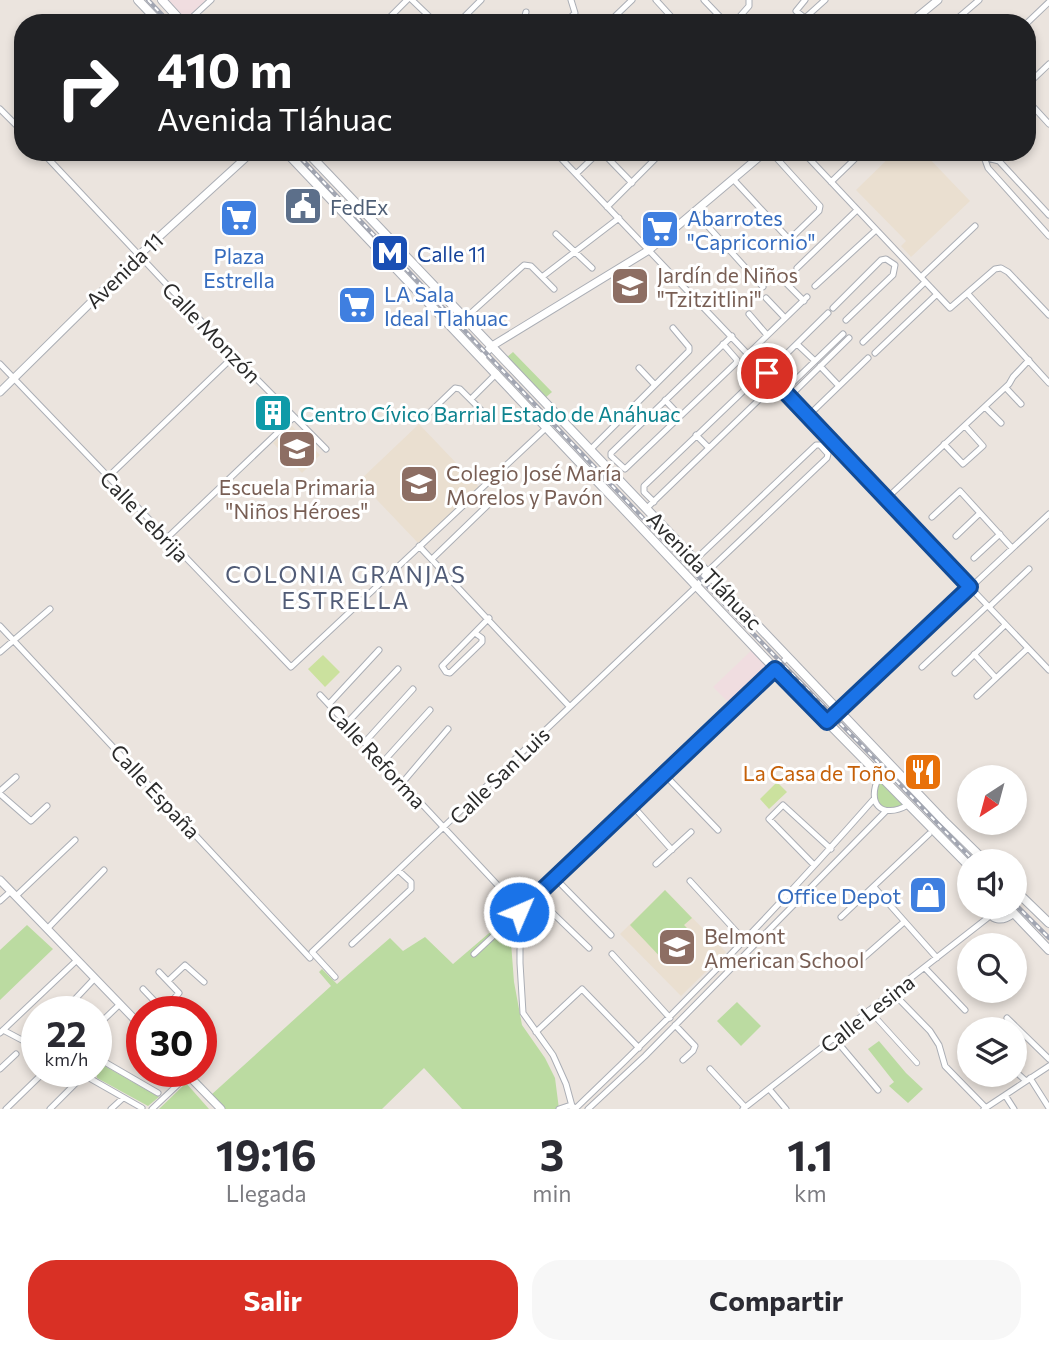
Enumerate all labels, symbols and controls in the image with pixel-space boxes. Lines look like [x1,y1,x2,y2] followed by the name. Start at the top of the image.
[157,38,292,98] text: 410 m
[42,42,133,133] icon: right
[157,98,393,138] text: Avenida Tláhuac
[282,185,324,227] public building icon: FedEx
[330,194,388,219] place label: FedEx
[218,197,260,239] supermarket icon: Plaza Estrella
[687,205,815,254] place label: Abarrotes "Capricornio"
[639,208,681,250] supermarket icon: Abarrotes "Capricornio"
[80,227,168,313] street label: Avenida 11
[369,232,411,274] metro station icon: Calle 11
[417,241,486,266] place label: Calle 11
[203,243,275,292] place label: Plaza Estrella
[657,262,798,311] place label: Jardín de Niños "Tzitzitlini"
[609,265,651,307] school or university icon: Jardín de Niños "Tzitzitlini"
[158,276,266,388] street label: Calle Monzón
[384,281,508,330] place label: LA Sala Ideal Tlahuac
[336,284,378,326] supermarket icon: LA Sala Ideal Tlahuac
[737,343,797,403] pin
[748,354,786,392] icon: arrive
[252,392,294,434] building icon: Centro Cívico Barrial Estado de Anáhuac
[300,401,681,426] place label: Centro Cívico Barrial Estado de Anáhuac
[276,428,318,470] school or university icon: Escuela Primaria "Niños Héroes"
[446,460,621,509] place label: Colegio José María Morelos y Pavón
[398,463,440,505] school or university icon: Colegio José María Morelos y Pavón
[95,465,195,567] street label: Calle Lebrija
[219,474,375,523] place label: Escuela Primaria "Niños Héroes"
[642,506,768,634] street label: Avenida Tláhuac
[225,560,467,614] district label: COLONIA GRANJAS ESTRELLA
[322,699,432,813] street label: Calle Reforma
[444,721,554,829] street label: Calle San Luis
[106,739,206,843] street label: Calle España
[902,751,944,793] restaurant icon: La Casa de Toño
[743,760,896,785] place label: La Casa de Toño
[957,765,1027,835] north arrow
[957,765,1027,1087] map controls
[957,849,1027,919] button: sound
[907,874,949,916] shop icon: Office Depot
[482,875,556,949] position arrow
[777,883,901,908] place label: Office Depot
[704,923,864,972] place label: Belmont American School
[656,926,698,968] school or university icon: Belmont American School
[957,933,1027,1003] button: search
[815,969,919,1057] street label: Calle Lesina
[126,996,217,1087] speed limit sign: 30
[47,1011,86,1054] text: 22
[957,1017,1027,1087] button: layers
[45,1048,88,1070] text: km/h
[216,1128,317,1180] text: 19:16
[540,1128,564,1180] text: 3
[787,1128,833,1180] text: 1.1
[226,1179,307,1207] text: Llegada
[532,1179,572,1207] text: min
[794,1179,827,1207] text: km
[28,1260,518,1340] button: Salir
[532,1260,1021,1340] button: Compartir

